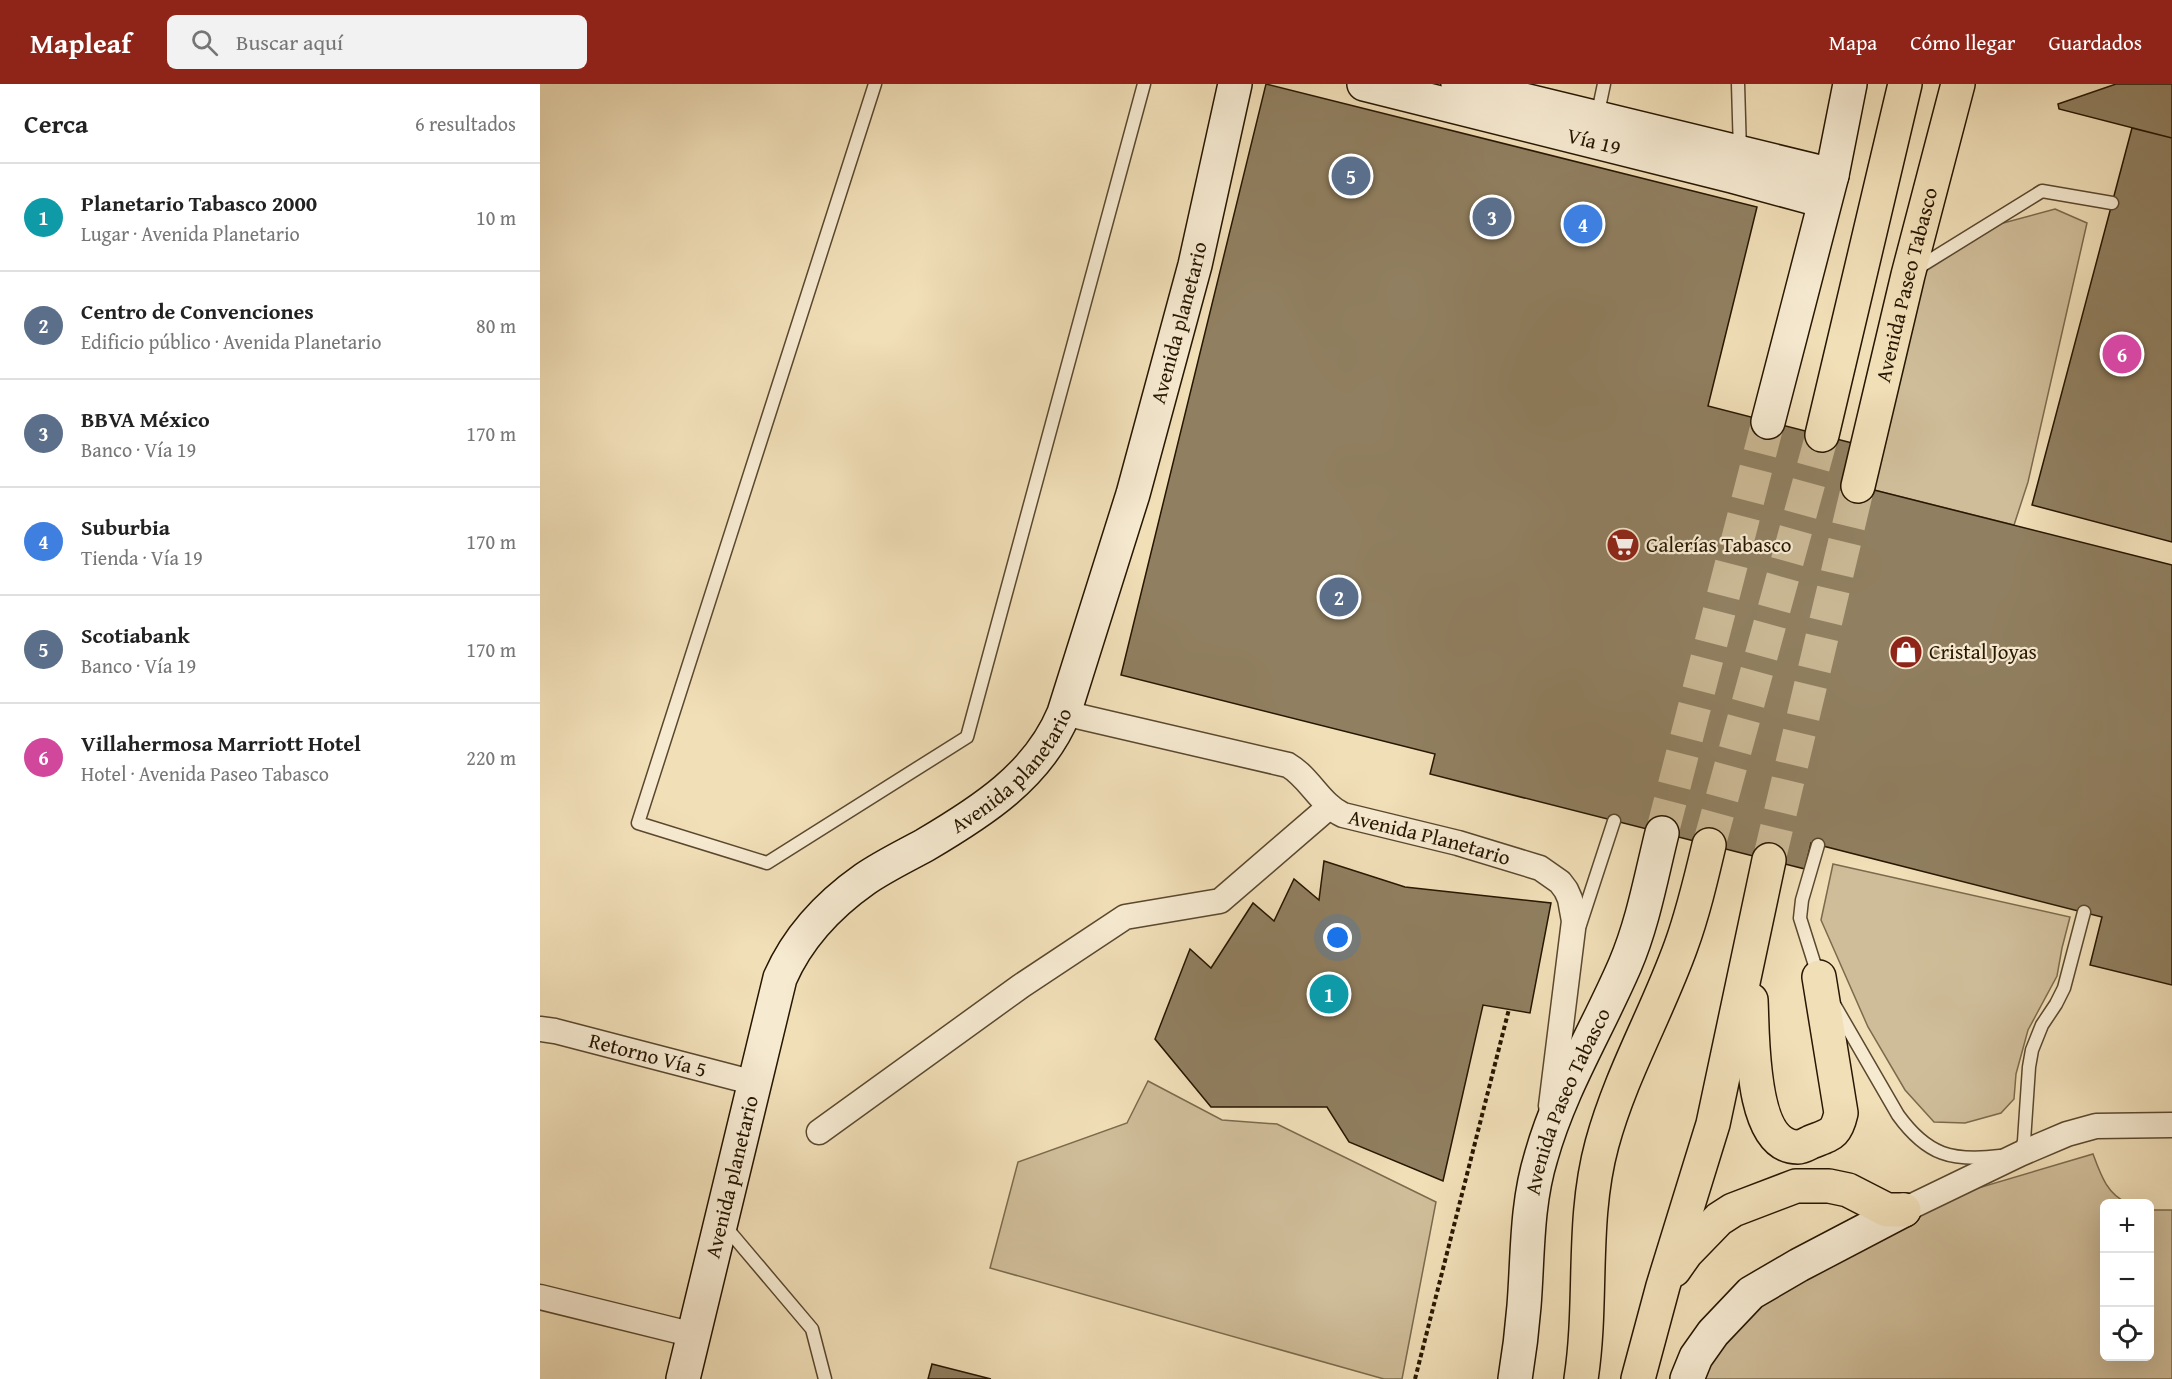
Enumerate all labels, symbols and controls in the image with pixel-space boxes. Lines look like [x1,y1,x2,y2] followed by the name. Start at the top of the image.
[167,15,587,69] search box
[30,22,131,63] text: Mapleaf
[188,26,221,59] icon: search
[236,26,343,58] text: Buscar aquí
[1829,27,1877,58] text: Mapa
[1910,27,2015,58] text: Cómo llegar
[2048,27,2142,58] text: Guardados
[24,104,88,143] text: Cerca
[415,109,516,138] text: 6 resultados
[1564,119,1624,163] street label: Vía 19
[1332,154,1370,199] pin: 5
[1867,184,1945,385] street label: Avenida Paseo Tabasco
[81,187,317,219] text: Planetario Tabasco 2000
[1472,194,1512,240] pin: 3
[1564,202,1602,246] pin: 4
[38,203,49,232] text: 1
[476,203,516,232] text: 10 m
[81,219,300,248] text: Lugar · Avenida Planetario
[1142,239,1215,407] street label: Avenida planetario
[81,295,314,327] text: Centro de Convenciones
[38,311,49,340] text: 2
[476,311,516,340] text: 80 m
[81,327,381,356] text: Edificio público · Avenida Planetario
[2102,332,2142,376] pin: 6
[81,403,210,435] text: BBVA México
[38,419,49,448] text: 3
[466,419,516,448] text: 170 m
[81,435,196,464] text: Banco · Vía 19
[81,511,170,543] text: Suburbia
[38,527,49,556] text: 4
[466,527,516,556] text: 170 m
[1605,527,1641,563] supermarket icon: Galerías Tabasco
[1646,529,1792,560] place label: Galerías Tabasco
[81,543,203,572] text: Tienda · Vía 19
[1320,574,1358,620] pin: 2
[81,619,190,651] text: Scotiabank
[1888,634,1924,670] shop icon: Cristal Joyas
[38,635,49,664] text: 5
[466,635,516,664] text: 170 m
[1929,636,2037,667] place label: Cristal Joyas
[81,651,196,680] text: Banco · Vía 19
[945,703,1079,841] street label: Avenida planetario
[81,727,361,759] text: Villahermosa Marriott Hotel
[38,743,49,772] text: 6
[466,743,516,772] text: 220 m
[81,759,329,788] text: Hotel · Avenida Paseo Tabasco
[1345,801,1514,873] street label: Avenida Planetario
[1323,923,1352,952] your location
[1310,972,1348,1016] pin: 1
[1517,1002,1618,1197] street label: Avenida Paseo Tabasco
[586,1025,710,1085] street label: Retorno Vía 5
[697,1092,766,1261] street label: Avenida planetario
[2100,1199,2154,1361] map controls
[2100,1199,2154,1253] button: +
[2100,1253,2154,1307] button: −
[2100,1307,2154,1361] button: locate

